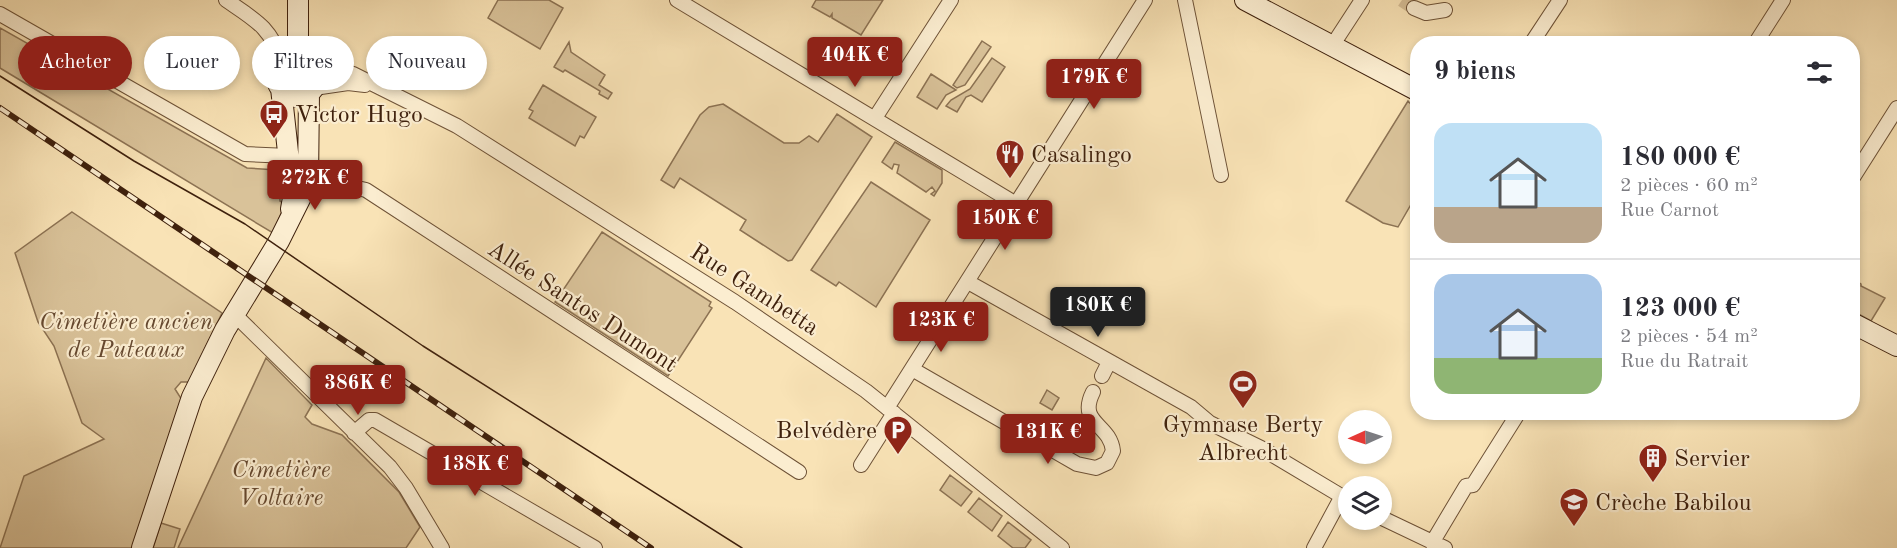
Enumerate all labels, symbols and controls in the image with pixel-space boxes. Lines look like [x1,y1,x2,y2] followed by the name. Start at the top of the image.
[18,36,132,90] chip: Acheter
[144,36,240,90] chip: Louer
[252,36,354,90] chip: Filtres
[366,36,487,90] chip: Nouveau
[806,37,904,88] pin: 404K €
[821,46,889,66] text: 404K €
[1803,56,1836,89] icon: filters
[1045,59,1143,110] pin: 179K €
[1434,59,1516,85] text: 9 biens
[1060,68,1128,88] text: 179K €
[258,98,290,140] bus stop icon: Victor Hugo
[295,104,423,128] place label: Victor Hugo
[994,138,1026,180] restaurant icon: Casalingo
[1031,144,1132,168] place label: Casalingo
[1620,145,1740,171] text: 180 000 €
[1482,147,1554,219] icon: home
[266,160,364,211] pin: 272K €
[281,169,349,189] text: 272K €
[1620,176,1758,196] text: 2 pièces · 60 m²
[956,200,1054,251] pin: 150K €
[1620,201,1719,221] text: Rue Carnot
[971,209,1039,229] text: 150K €
[483,237,681,378] street label: Allée Santos Dumont
[685,240,823,341] street label: Rue Gambetta
[1049,287,1147,338] pin: 180K €
[1064,296,1132,316] text: 180K €
[1620,296,1740,322] text: 123 000 €
[1482,298,1554,370] icon: home
[892,302,990,353] pin: 123K €
[39,311,213,363] park label: Cimetière ancien de Puteaux
[907,311,975,331] text: 123K €
[1620,327,1758,347] text: 2 pièces · 54 m²
[1620,352,1748,372] text: Rue du Ratrait
[309,365,407,416] pin: 386K €
[1227,368,1259,410] sports icon: Gymnase Berty Albrecht
[324,374,392,394] text: 386K €
[1338,410,1392,464] north arrow
[1338,410,1392,530] map controls
[882,414,914,456] parking icon: Belvédère
[999,414,1097,465] pin: 131K €
[1163,414,1324,466] place label: Gymnase Berty Albrecht
[776,420,877,444] place label: Belvédère
[1014,423,1082,443] text: 131K €
[1637,442,1669,484] building icon: Servier
[426,446,524,497] pin: 138K €
[1674,448,1750,472] place label: Servier
[441,455,509,475] text: 138K €
[232,459,331,511] park label: Cimetière Voltaire
[1338,476,1392,530] button: layers
[1558,486,1590,528] school or university icon: Crèche Babilou
[1595,492,1752,516] place label: Crèche Babilou

